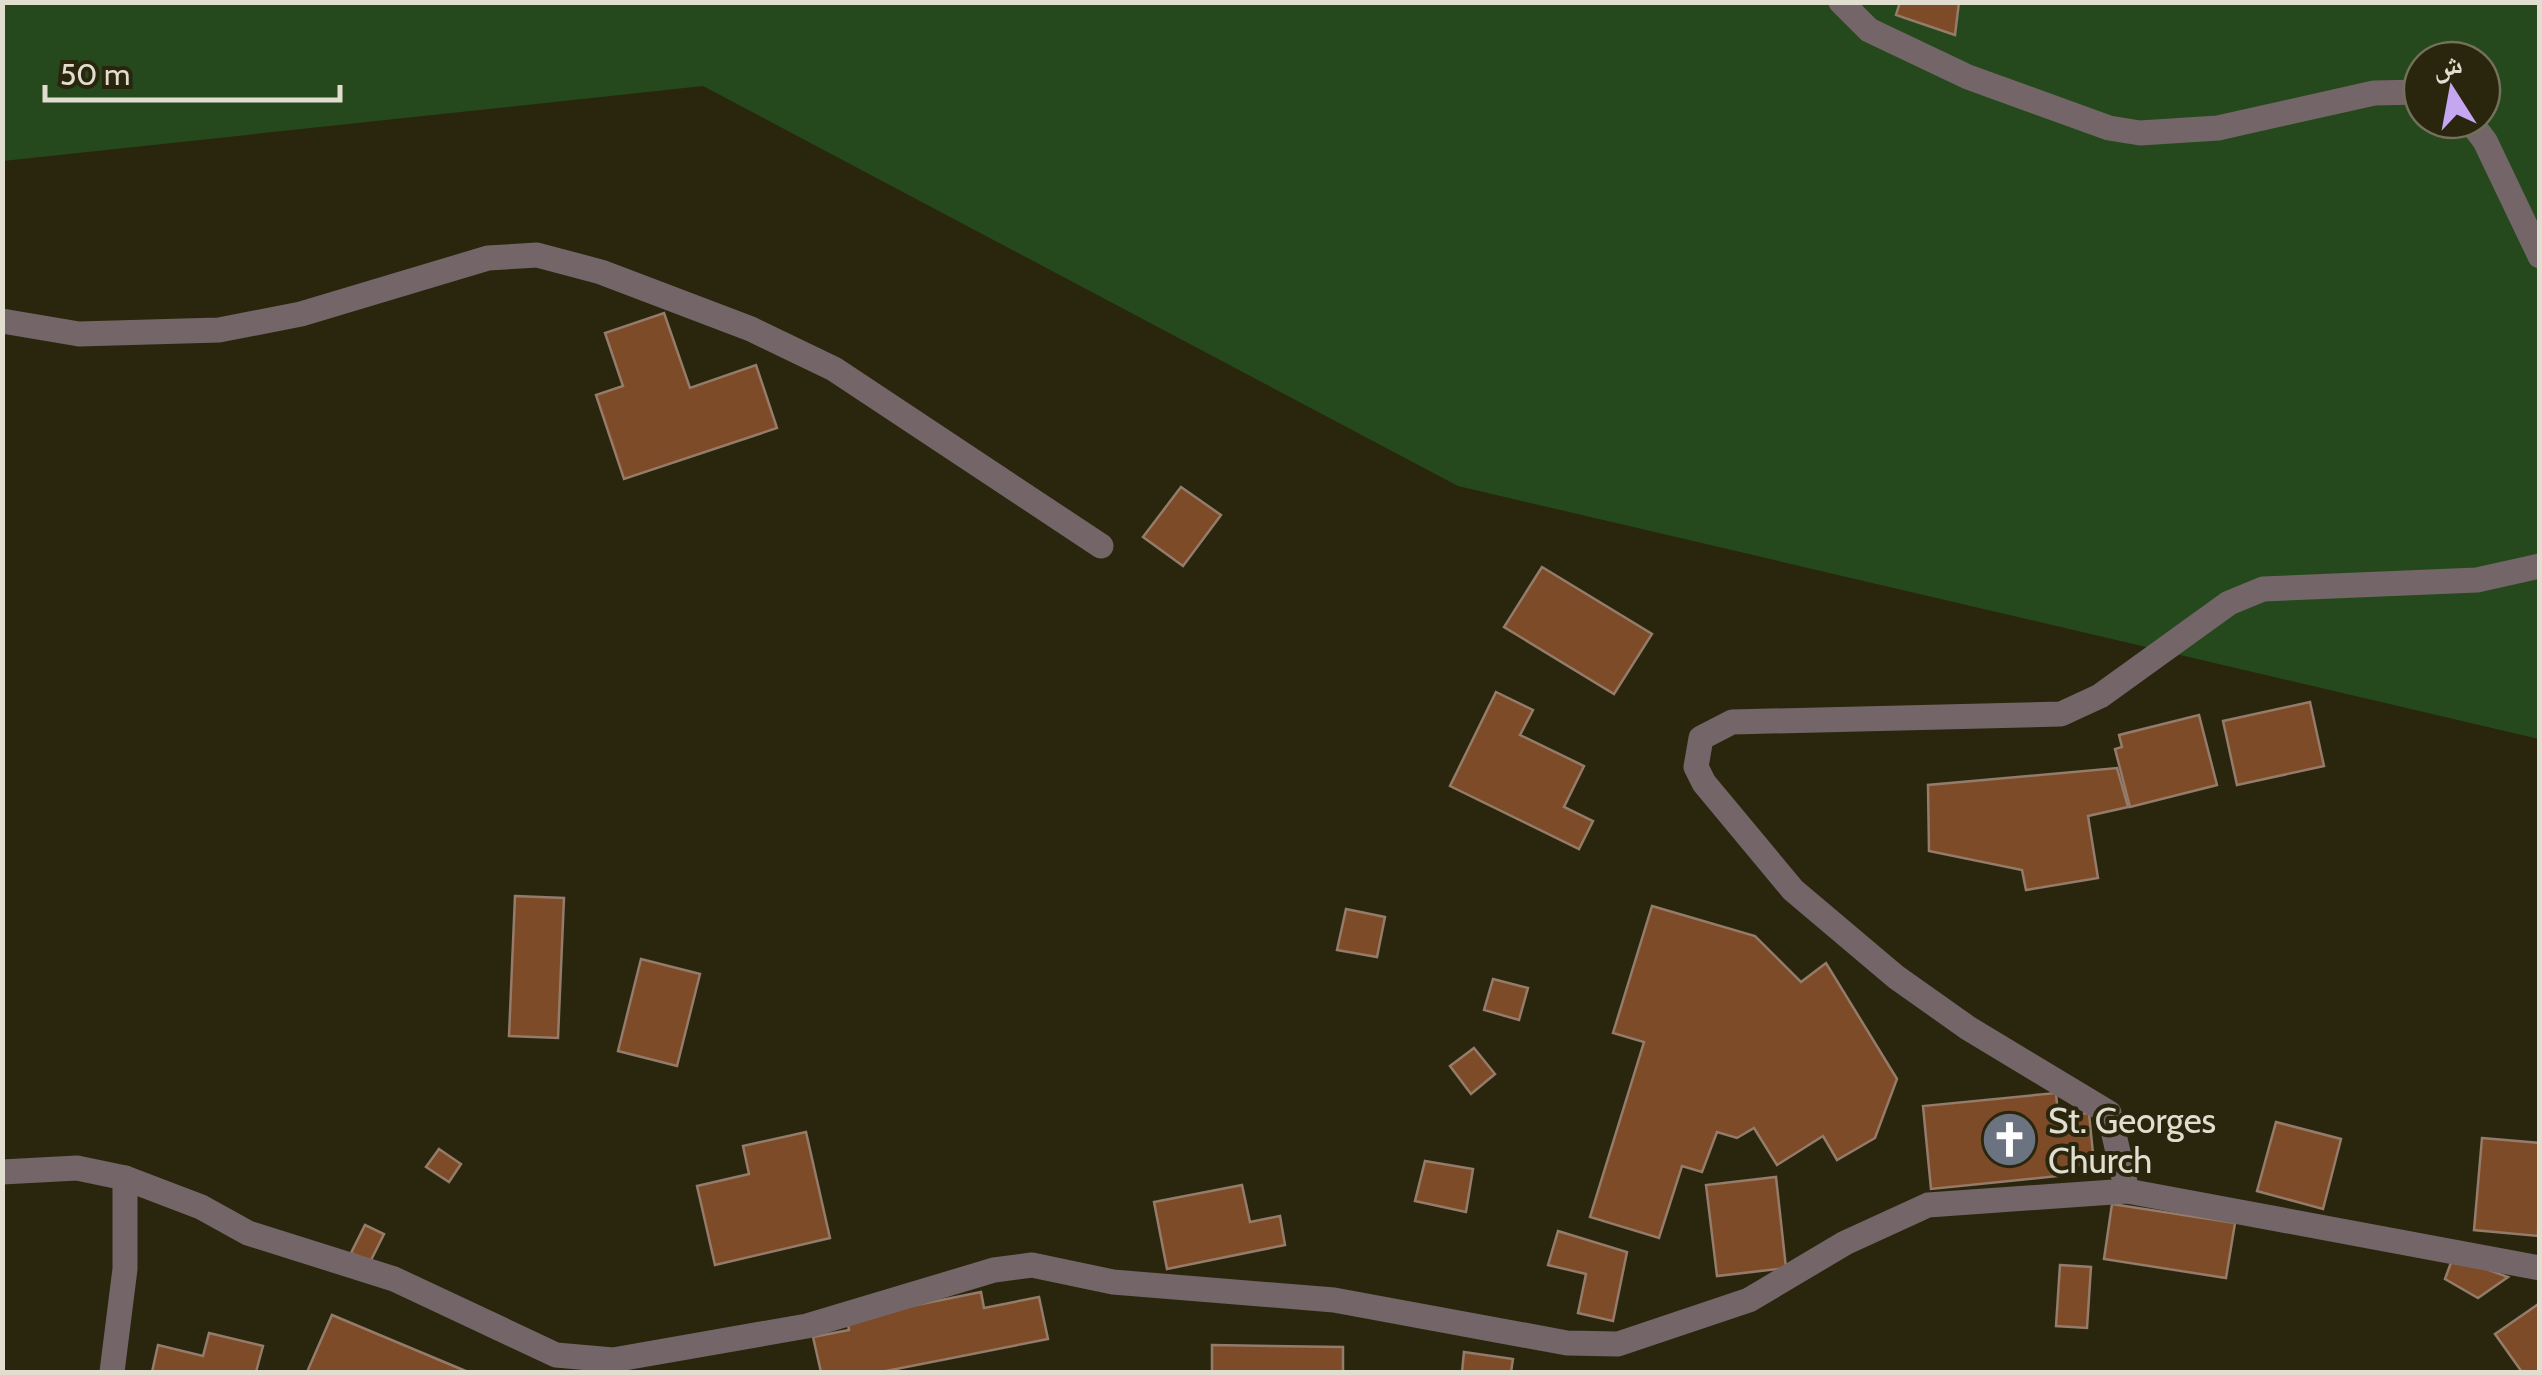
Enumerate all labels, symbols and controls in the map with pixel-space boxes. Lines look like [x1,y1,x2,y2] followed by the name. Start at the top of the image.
[45,40,340,102] scale bar
[2402,40,2502,140] north arrow
[2429,46,2465,85] text: ش
[60,56,130,93] text: 50 m
[2048,1099,2216,1182] place label: St. Georges Church
[1979,1110,2039,1170] church icon: St. Georges Church

